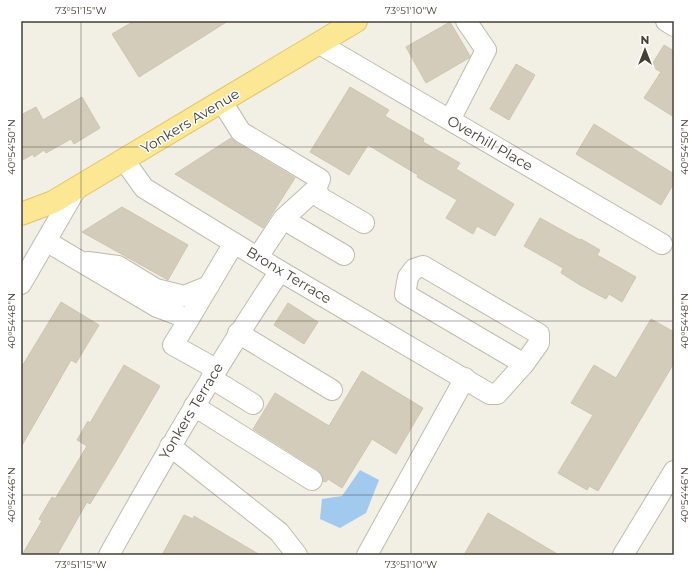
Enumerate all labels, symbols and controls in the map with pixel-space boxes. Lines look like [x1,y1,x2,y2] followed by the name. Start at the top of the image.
[55,4,107,17] text: 73°51'15"W
[385,4,437,17] text: 73°51'10"W
[625,30,665,70] north arrow
[641,33,649,47] text: N
[137,85,243,157] street label: Yonkers Avenue
[444,111,536,175] street label: Overhill Place
[5,119,18,175] text: 40°54'50"N
[678,119,691,175] text: 40°54'50"N
[243,243,335,307] street label: Bronx Terrace
[5,293,18,349] text: 40°54'48"N
[678,293,691,349] text: 40°54'48"N
[155,359,227,463] street label: Yonkers Terrace
[5,467,18,523] text: 40°54'46"N
[678,467,691,523] text: 40°54'46"N
[55,558,107,571] text: 73°51'15"W
[385,558,437,571] text: 73°51'10"W

